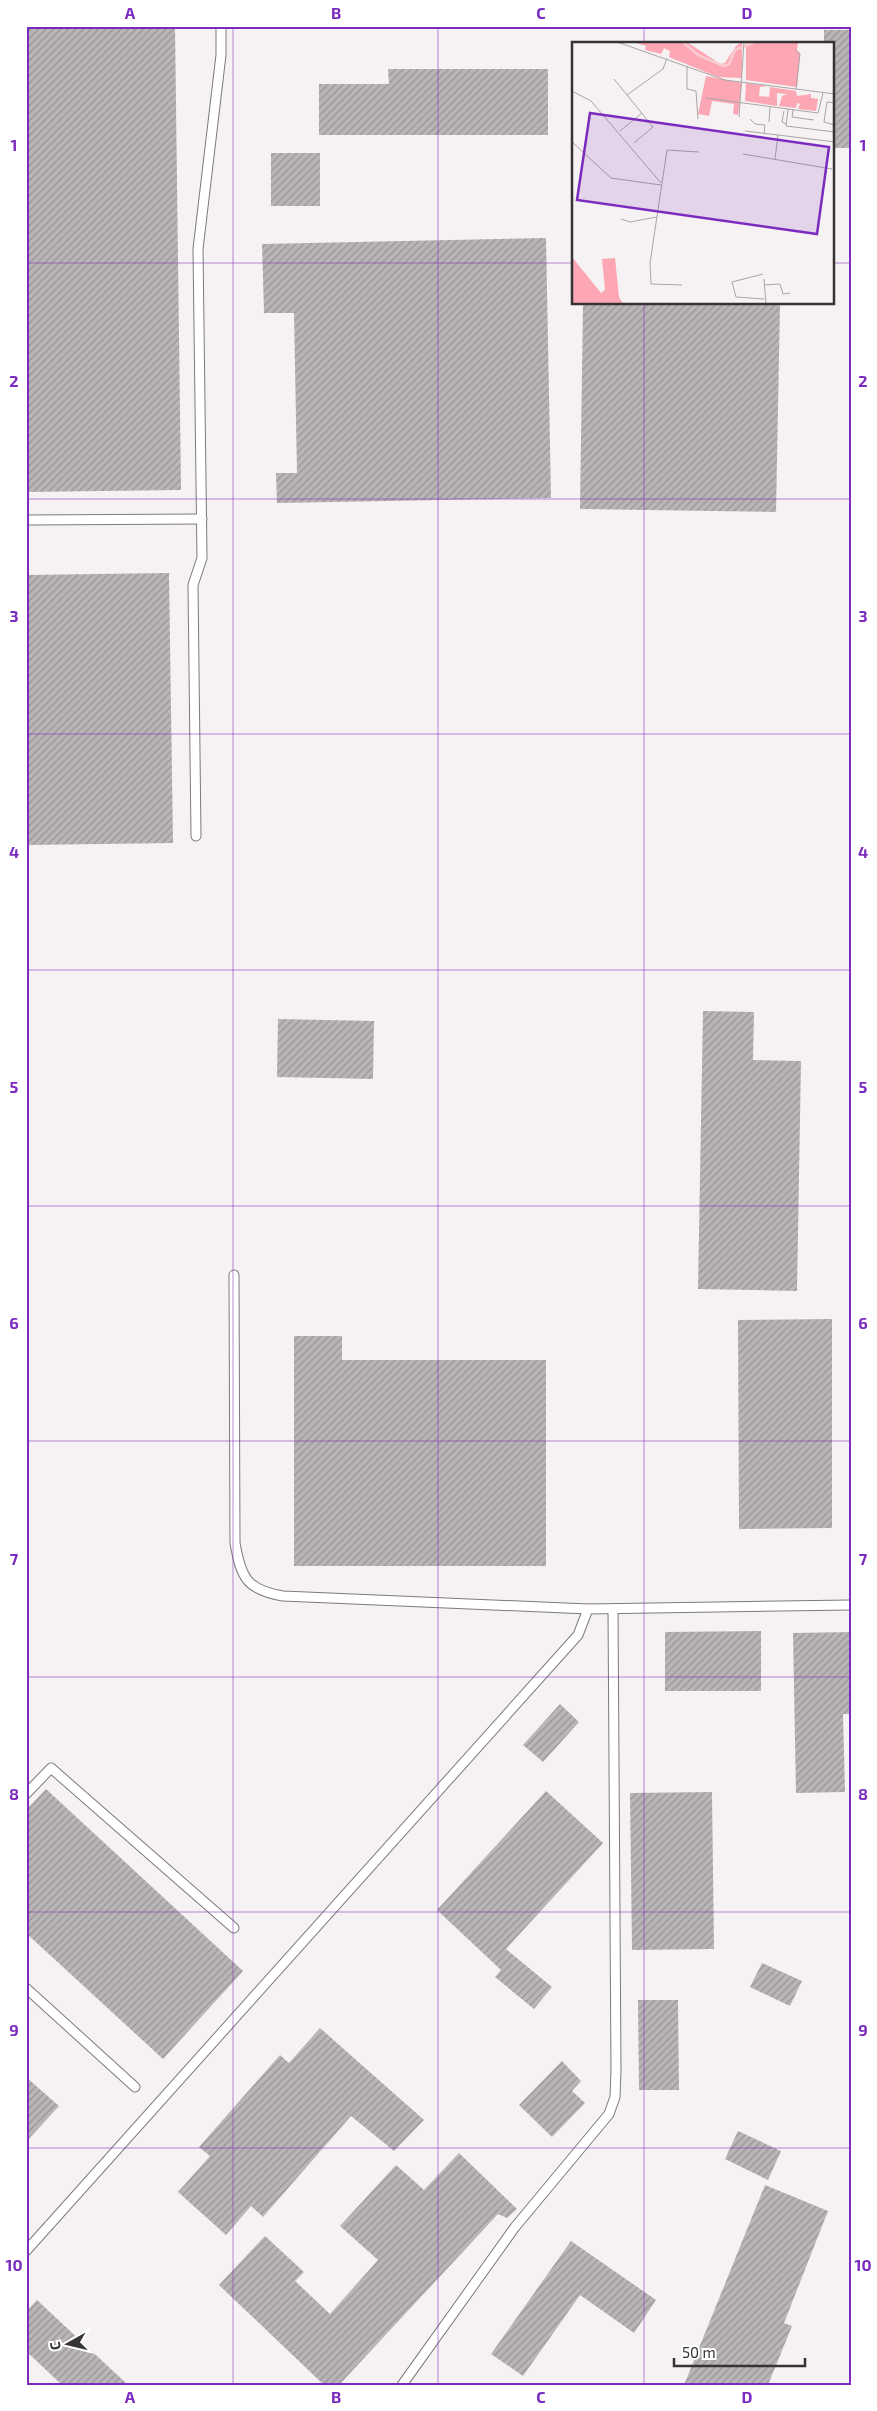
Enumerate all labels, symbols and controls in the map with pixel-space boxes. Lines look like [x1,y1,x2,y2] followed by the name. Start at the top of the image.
[125,3,136,22] text: A
[331,3,341,22] text: B
[536,3,546,22] text: C
[742,3,753,22] text: D
[572,42,834,305] inset map
[11,135,17,154] text: 1
[860,135,866,154] text: 1
[9,371,19,390] text: 2
[858,371,868,390] text: 2
[9,606,19,625] text: 3
[858,606,868,625] text: 3
[9,842,19,861] text: 4
[858,842,868,861] text: 4
[10,1077,19,1096] text: 5
[859,1077,868,1096] text: 5
[9,1313,19,1332] text: 6
[858,1313,868,1332] text: 6
[10,1549,19,1568] text: 7
[859,1549,868,1568] text: 7
[9,1784,19,1803] text: 8
[858,1784,868,1803] text: 8
[9,2020,19,2039] text: 9
[858,2020,868,2039] text: 9
[5,2255,23,2274] text: 10
[854,2255,872,2274] text: 10
[42,2318,92,2368] north arrow
[674,2336,806,2368] scale bar
[46,2341,64,2351] text: С
[682,2343,716,2361] text: 50 m
[125,2387,136,2406] text: A
[331,2387,341,2406] text: B
[536,2387,546,2406] text: C
[742,2387,753,2406] text: D

